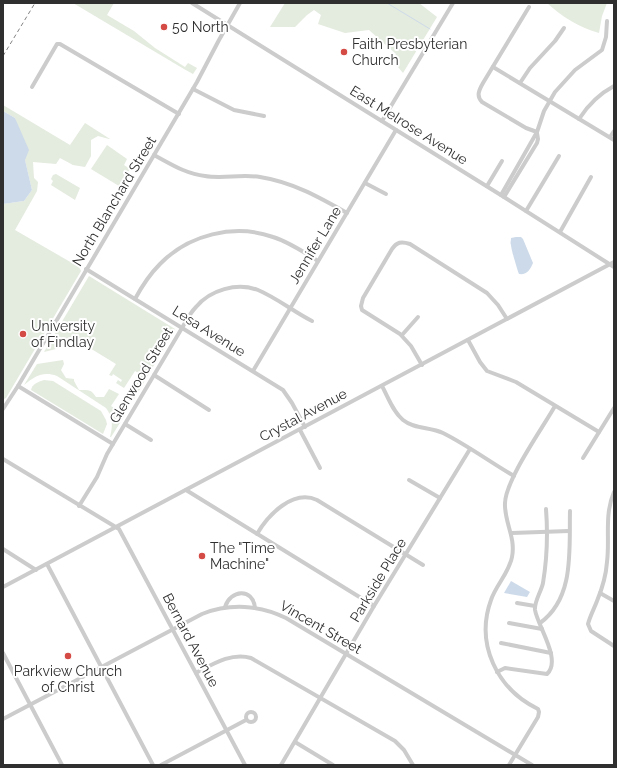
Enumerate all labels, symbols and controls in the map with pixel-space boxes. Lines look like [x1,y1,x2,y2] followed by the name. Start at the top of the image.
[172,19,229,35] place label: 50 North
[159,22,169,32] marker: 50 North
[352,36,467,68] place label: Faith Presbyterian Church
[339,47,349,57] marker: Faith Presbyterian Church
[347,82,471,168] street label: East Melrose Avenue
[69,133,159,269] street label: North Blanchard Street
[286,204,344,286] street label: Jennifer Lane
[170,302,248,360] street label: Lesa Avenue
[31,318,96,350] place label: University of Findlay
[106,324,176,426] street label: Glenwood Street
[18,329,28,339] marker: University of Findlay
[257,385,349,445] street label: Crystal Avenue
[347,535,409,625] street label: Parkside Place
[210,540,275,572] place label: The "Time Machine"
[197,551,207,561] marker: The "Time Machine"
[160,590,222,690] street label: Bernard Avenue
[277,597,365,657] street label: Vincent Street
[63,651,73,661] marker: Parkview Church of Christ
[14,663,122,695] place label: Parkview Church of Christ

